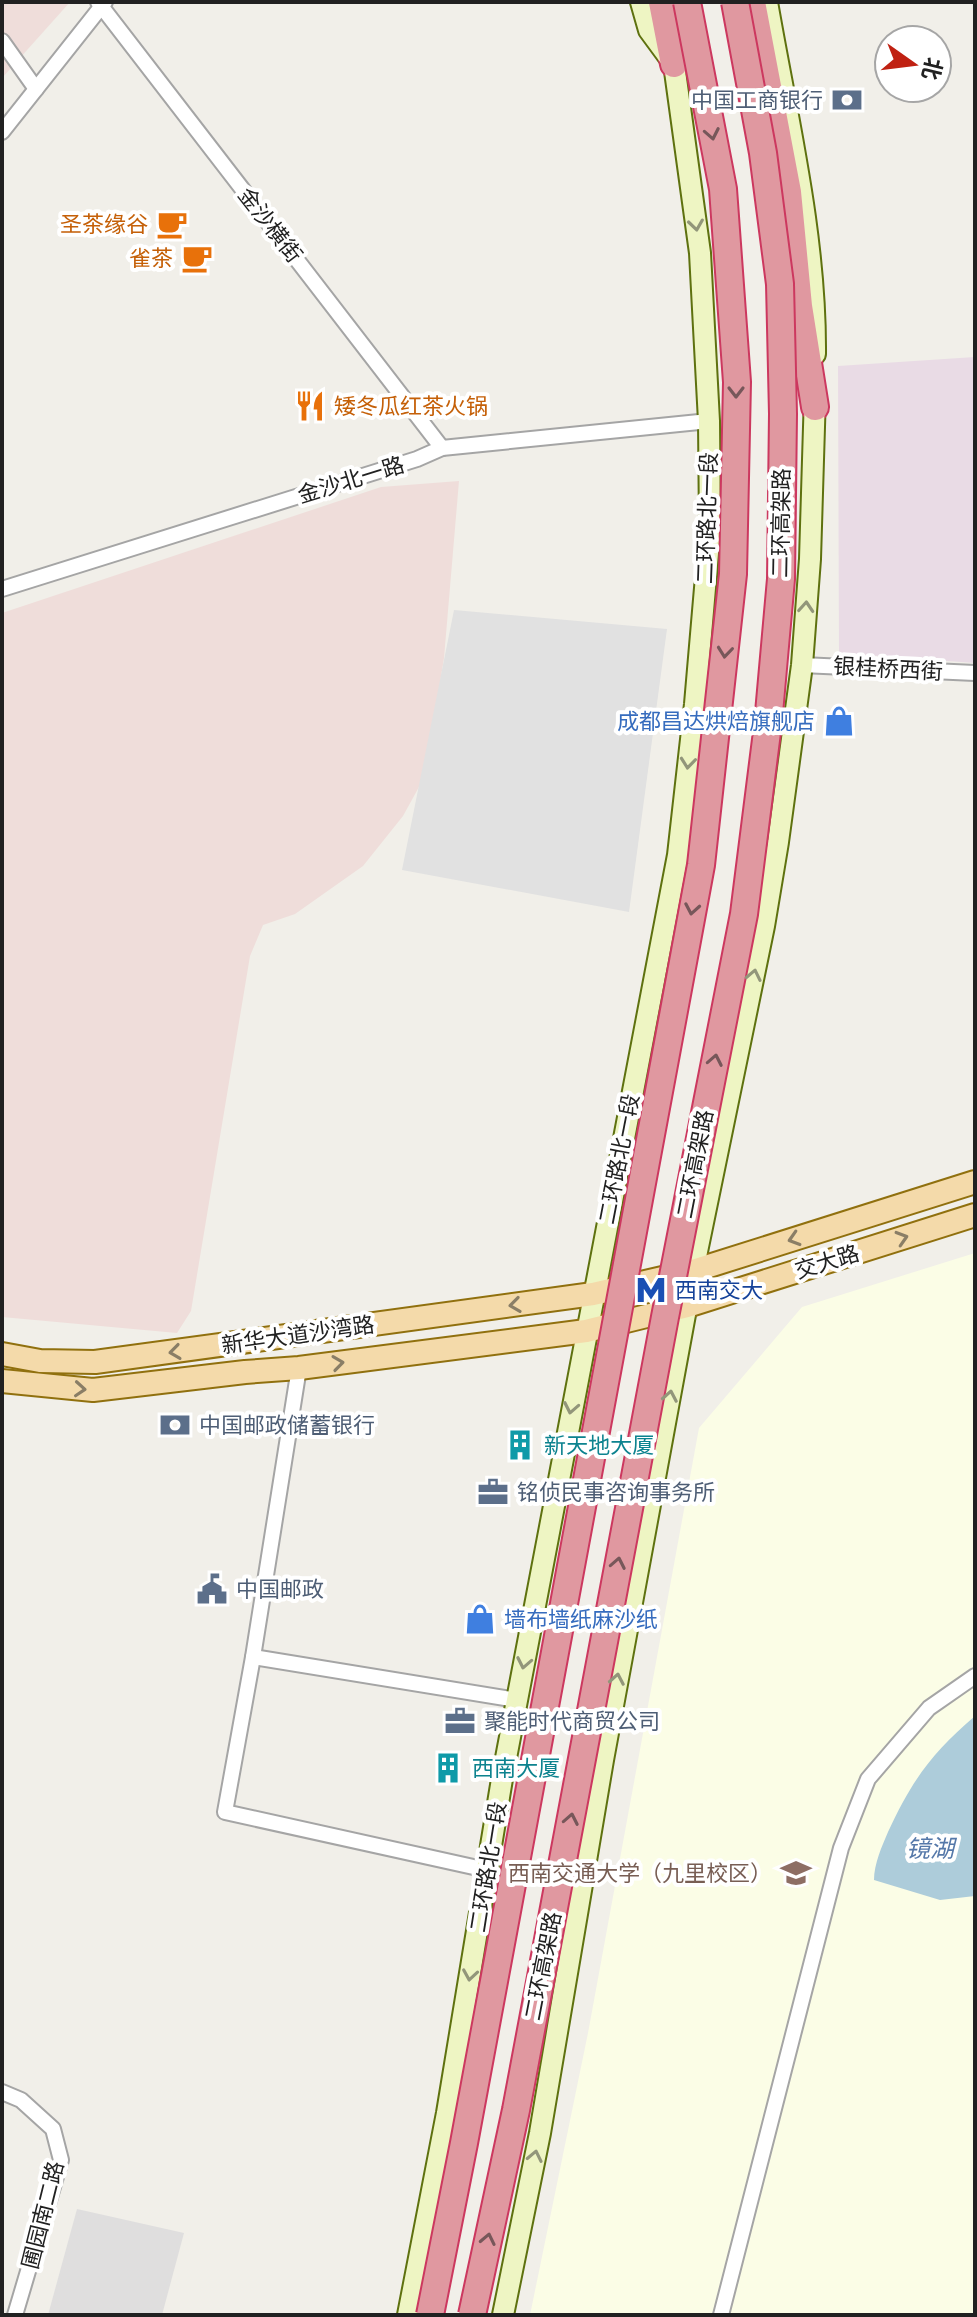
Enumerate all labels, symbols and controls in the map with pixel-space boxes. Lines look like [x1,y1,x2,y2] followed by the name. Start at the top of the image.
[873,24,953,104] north arrow
[916,55,948,83] text: 北
[830,83,864,117] bank icon: 中国工商银行
[691,87,823,114] place label: 中国工商银行
[703,127,720,140] one-way arrow
[232,182,308,268] street label: 金沙横街
[155,207,189,241] cafe icon: 圣茶缘谷
[60,211,148,238] place label: 圣茶缘谷
[687,218,704,232] one-way arrow
[180,241,214,275] cafe icon: 雀茶
[129,245,173,272] place label: 雀茶
[727,386,745,399] one-way arrow
[293,389,327,423] restaurant icon: 矮冬瓜红茶火锅
[334,393,488,420] place label: 矮冬瓜红茶火锅
[294,451,408,509] street label: 金沙北一路
[691,452,723,584] street label: 二环路北一段
[767,468,795,578] street label: 二环高架路
[797,600,814,613] one-way arrow
[716,645,733,658] one-way arrow
[832,653,944,685] street label: 银桂桥西街
[822,704,856,738] shop icon: 成都昌达烘焙旗舰店
[617,708,815,735] place label: 成都昌达烘焙旗舰店
[680,757,697,770] one-way arrow
[685,903,702,916] one-way arrow
[745,969,762,983] one-way arrow
[706,1054,723,1068] one-way arrow
[593,1092,645,1226] street label: 二环路北一段
[671,1107,719,1221] street label: 二环高架路
[787,1230,801,1246] one-way arrow
[895,1231,909,1247] one-way arrow
[791,1239,863,1285] street label: 交大路
[634,1273,668,1307] metro station icon: 西南交大
[675,1277,763,1304] place label: 西南交大
[509,1296,522,1313] one-way arrow
[220,1311,376,1359] street label: 新华大道沙湾路
[168,1343,181,1360] one-way arrow
[331,1355,345,1372] one-way arrow
[74,1380,87,1397] one-way arrow
[660,1389,677,1403] one-way arrow
[564,1401,581,1414] one-way arrow
[158,1408,192,1442] bank icon: 中国邮政储蓄银行
[199,1412,375,1439] place label: 中国邮政储蓄银行
[503,1428,537,1462] building icon: 新天地大厦
[544,1432,654,1459] place label: 新天地大厦
[476,1475,510,1509] office icon: 铭侦民事咨询事务所
[517,1479,715,1506] place label: 铭侦民事咨询事务所
[609,1556,626,1570] one-way arrow
[195,1572,229,1606] public building icon: 中国邮政
[236,1576,324,1603] place label: 中国邮政
[463,1602,497,1636] shop icon: 墙布墙纸麻沙纸
[504,1606,658,1633] place label: 墙布墙纸麻沙纸
[516,1656,533,1670] one-way arrow
[608,1673,625,1686] one-way arrow
[443,1704,477,1738] office icon: 聚能时代商贸公司
[484,1708,660,1735] place label: 聚能时代商贸公司
[431,1751,465,1785] building icon: 西南大厦
[472,1755,560,1782] place label: 西南大厦
[464,1800,512,1934] street label: 二环路北一段
[561,1812,578,1825] one-way arrow
[906,1834,958,1863] water label: 镜湖
[779,1856,813,1890] school or university icon: 西南交通大学（九里校区）
[508,1860,772,1887] place label: 西南交通大学（九里校区）
[519,1909,567,2023] street label: 二环高架路
[462,1968,479,1981] one-way arrow
[526,2150,543,2163] one-way arrow
[17,2158,69,2272] street label: 圃园南二路
[479,2232,496,2245] one-way arrow

